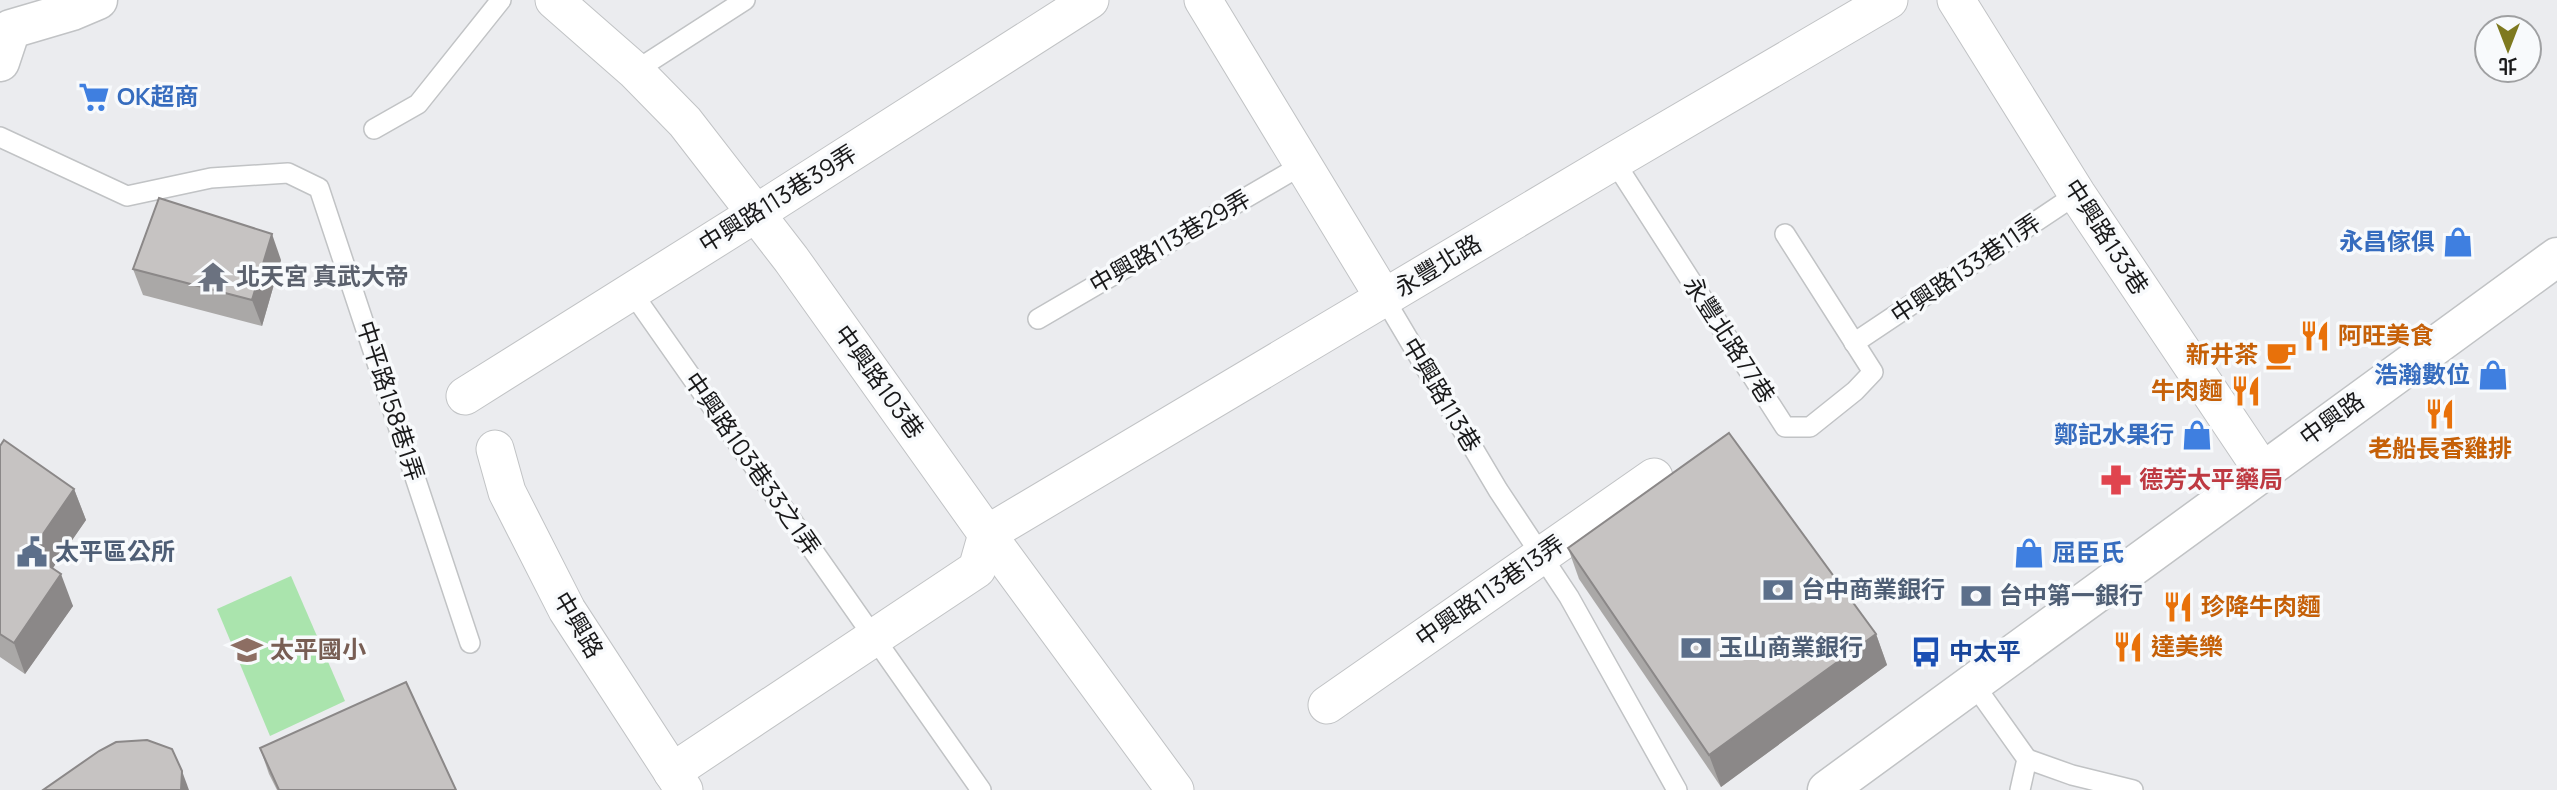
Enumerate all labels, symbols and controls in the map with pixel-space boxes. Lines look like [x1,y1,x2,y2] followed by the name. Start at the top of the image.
[2473,14,2543,84] north arrow
[2498,53,2518,79] text: 北
[117,79,199,112] place label: OK超商
[77,80,111,114] supermarket icon: OK超商
[692,136,862,259] street label: 中興路113巷39弄
[2057,172,2157,300] street label: 中興路133巷
[1083,181,1256,300] street label: 中興路113巷29弄
[1884,205,2047,330] street label: 中興路133巷11弄
[2339,224,2435,257] place label: 永昌傢俱
[2441,225,2475,259] shop icon: 永昌傢俱
[1388,226,1487,304] street label: 永豐北路
[236,259,409,292] place label: 北天宮 真武大帝
[196,260,230,294] temple icon: 北天宮 真武大帝
[1677,269,1784,409] street label: 永豐北路77巷
[350,316,433,485] street label: 中平路158巷1弄
[828,318,933,445] street label: 中興路103巷
[2338,318,2434,351] place label: 阿旺美食
[2298,319,2332,353] restaurant icon: 阿旺美食
[1395,331,1489,458] street label: 中興路113巷
[2186,337,2258,370] place label: 新井茶
[2264,338,2298,372] cafe icon: 新井茶
[2374,357,2470,390] place label: 浩瀚數位
[2476,358,2510,392] shop icon: 浩瀚數位
[677,365,829,562] street label: 中興路103巷33之1弄
[2151,373,2223,406] place label: 牛肉麵
[2229,374,2263,408] restaurant icon: 牛肉麵
[2292,383,2370,452] street label: 中興路
[2423,397,2457,431] restaurant icon: 老船長香雞排
[2054,417,2174,450] place label: 鄭記水果行
[2180,418,2214,452] shop icon: 鄭記水果行
[2368,431,2512,464] place label: 老船長香雞排
[2139,462,2283,495] place label: 德芳太平藥局
[2099,463,2133,497] pharmacy icon: 德芳太平藥局
[1408,526,1570,653] street label: 中興路113巷13弄
[55,534,175,567] place label: 太平區公所
[15,535,49,569] public building icon: 太平區公所
[2052,535,2124,568] place label: 屈臣氏
[2012,536,2046,570] shop icon: 屈臣氏
[1801,572,1945,605] place label: 台中商業銀行
[1761,573,1795,607] bank icon: 台中商業銀行
[1999,578,2143,611] place label: 台中第一銀行
[1959,579,1993,613] bank icon: 台中第一銀行
[547,585,612,664] street label: 中興路
[2201,589,2321,622] place label: 珍降牛肉麵
[2161,590,2195,624] restaurant icon: 珍降牛肉麵
[2151,629,2223,662] place label: 達美樂
[1719,630,1863,663] place label: 玉山商業銀行
[2111,630,2145,664] restaurant icon: 達美樂
[1679,631,1713,665] bank icon: 玉山商業銀行
[270,632,366,665] place label: 太平國小
[230,633,264,667] school or university icon: 太平國小
[1949,634,2021,667] place label: 中太平
[1909,635,1943,669] bus stop icon: 中太平

